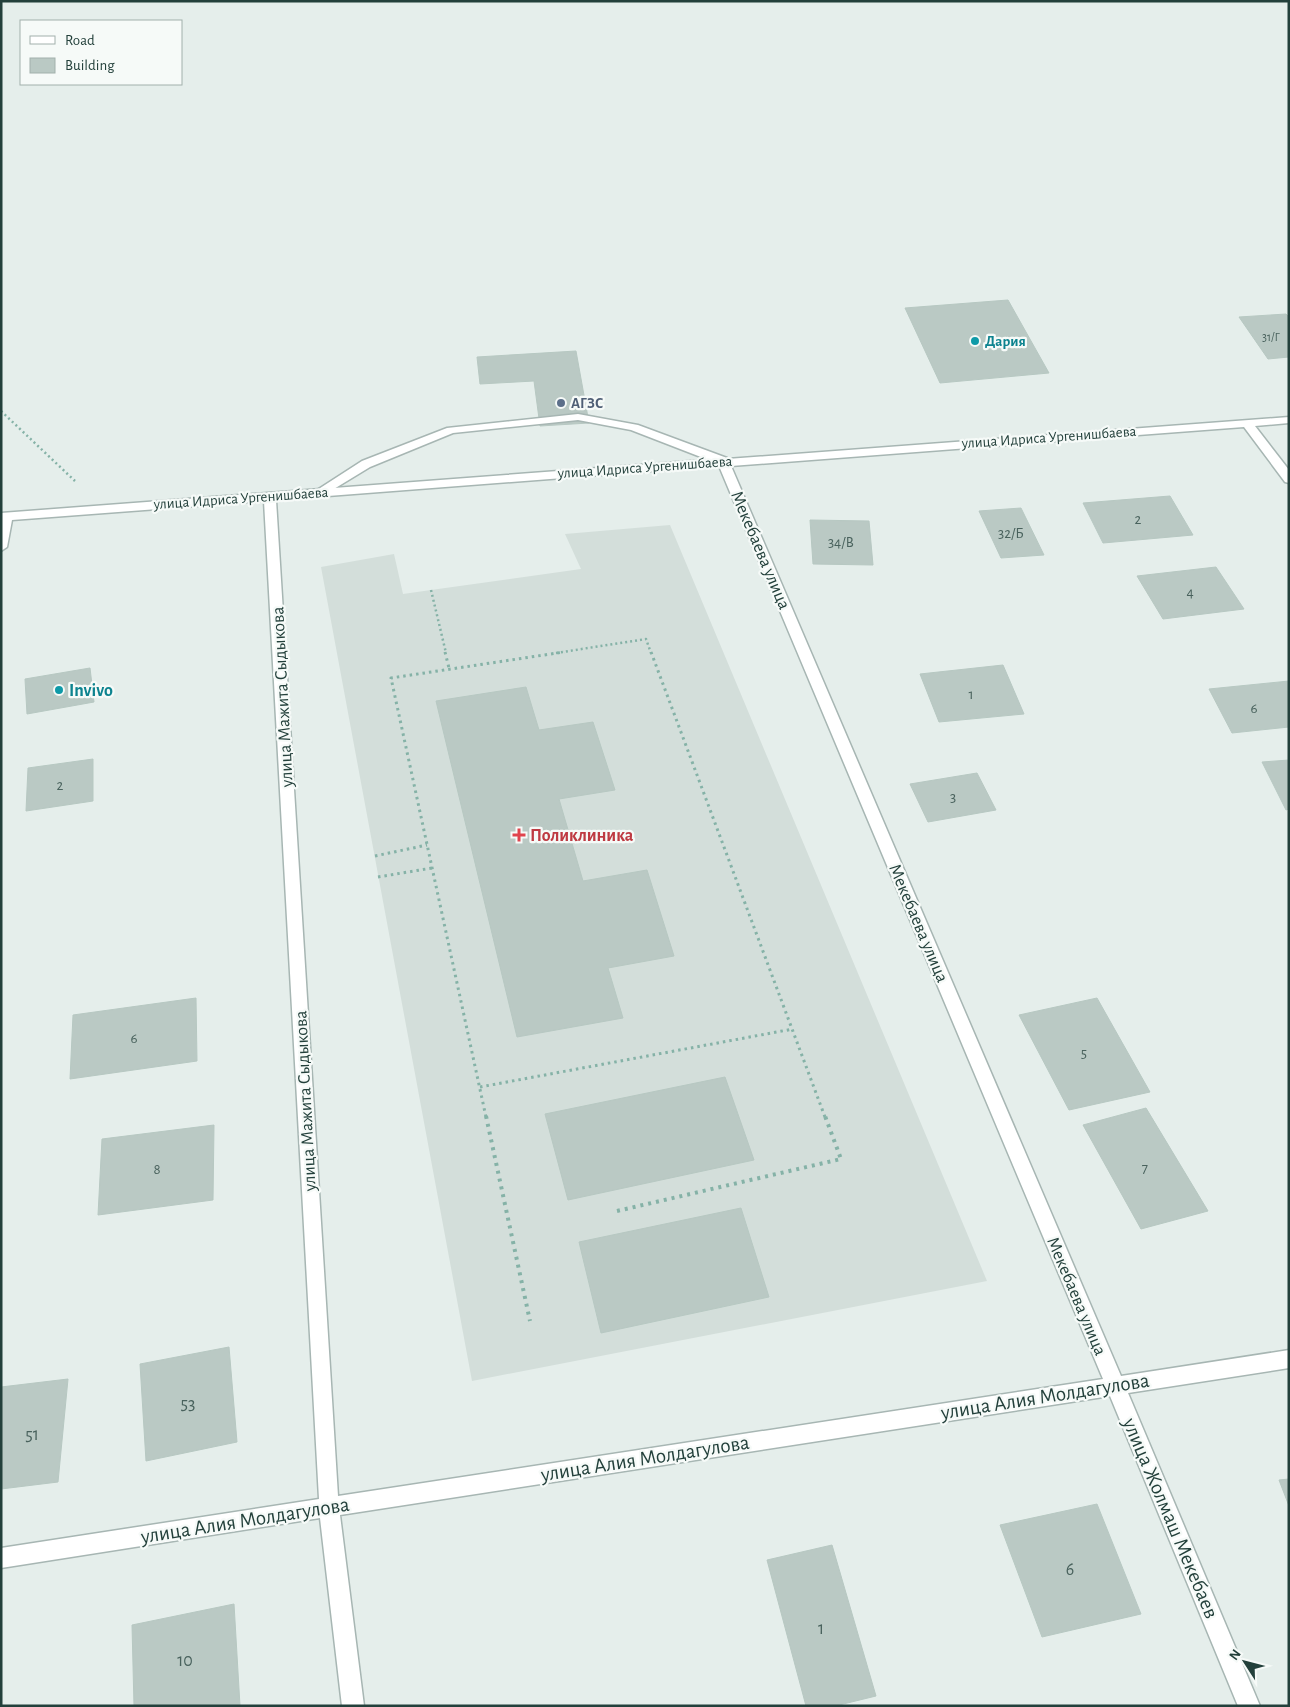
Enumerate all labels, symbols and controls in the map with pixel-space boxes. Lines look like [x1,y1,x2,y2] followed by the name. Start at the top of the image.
[20,20,182,85] legend
[65,33,95,48] text: Road
[65,58,115,73] text: Building
[1262,331,1281,343] house number: 31/Г
[985,334,1026,349] place label: Дария
[969,335,981,347] marker: Дария
[571,396,603,411] place label: АГЗС
[555,397,567,409] marker: АГЗС
[960,424,1137,451] street label: улица Идриса Ургенишбаева
[556,454,733,481] street label: улица Идриса Ургенишбаева
[152,485,329,512] street label: улица Идриса Ургенишбаева
[727,488,794,612] street label: Мекебаева улица
[1135,512,1142,527] house number: 2
[998,526,1024,541] house number: 32/Б
[828,535,854,550] house number: 34/В
[1186,585,1194,600] house number: 4
[269,606,297,789] street label: улица Мажита Сыдыкова
[69,682,113,700] place label: Invivo
[53,684,65,696] marker: Invivo
[968,687,974,702] house number: 1
[1250,701,1258,716] house number: 6
[57,778,64,793] house number: 2
[950,790,956,805] house number: 3
[530,827,634,845] place label: Поликлиника
[512,828,526,842] marker: Поликлиника
[885,861,952,985] street label: Мекебаева улица
[292,1010,320,1193] street label: улица Мажита Сыдыкова
[130,1031,138,1046] house number: 6
[1081,1046,1087,1061] house number: 5
[1142,1161,1148,1176] house number: 7
[153,1162,161,1177] house number: 8
[1043,1234,1110,1358] street label: Мекебаева улица
[938,1370,1151,1424] street label: улица Алия Молдагулова
[181,1395,195,1413] house number: 53
[1118,1414,1222,1621] street label: улица Жолмаш Мекебаев
[25,1426,39,1444] house number: 51
[538,1432,751,1486] street label: улица Алия Молдагулова
[138,1494,351,1548] street label: улица Алия Молдагулова
[1066,1561,1074,1579] house number: 6
[818,1620,824,1638] house number: 1
[1220,1637,1270,1687] north arrow
[1227,1647,1244,1663] text: N
[177,1652,193,1670] house number: 10

